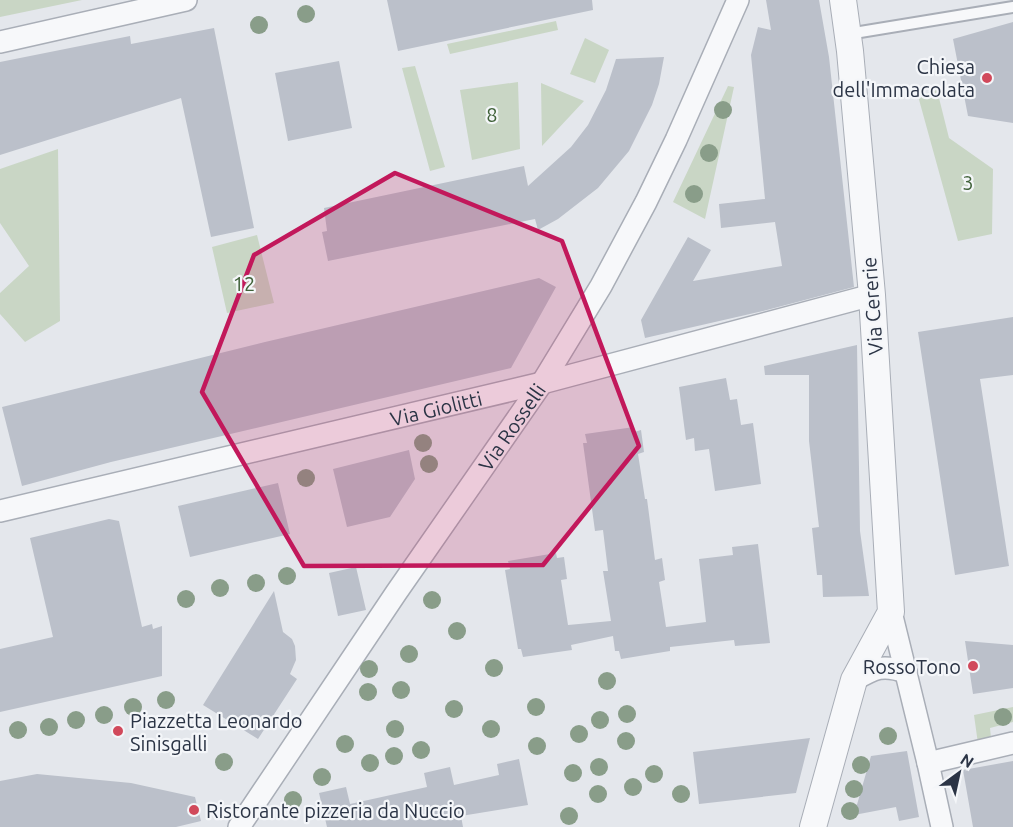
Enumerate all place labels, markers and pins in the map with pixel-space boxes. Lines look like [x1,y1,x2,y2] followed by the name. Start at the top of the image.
[832,55,975,101] place label: Chiesa dell'Immacolata
[980,71,994,85] marker: Chiesa dell'Immacolata
[863,655,961,678] place label: RossoTono
[966,659,980,673] marker: RossoTono
[130,709,302,755] place label: Piazzetta Leonardo Sinisgalli
[111,724,125,738] marker: Piazzetta Leonardo Sinisgalli
[206,799,465,822] place label: Ristorante pizzeria da Nuccio
[187,803,201,817] marker: Ristorante pizzeria da Nuccio

